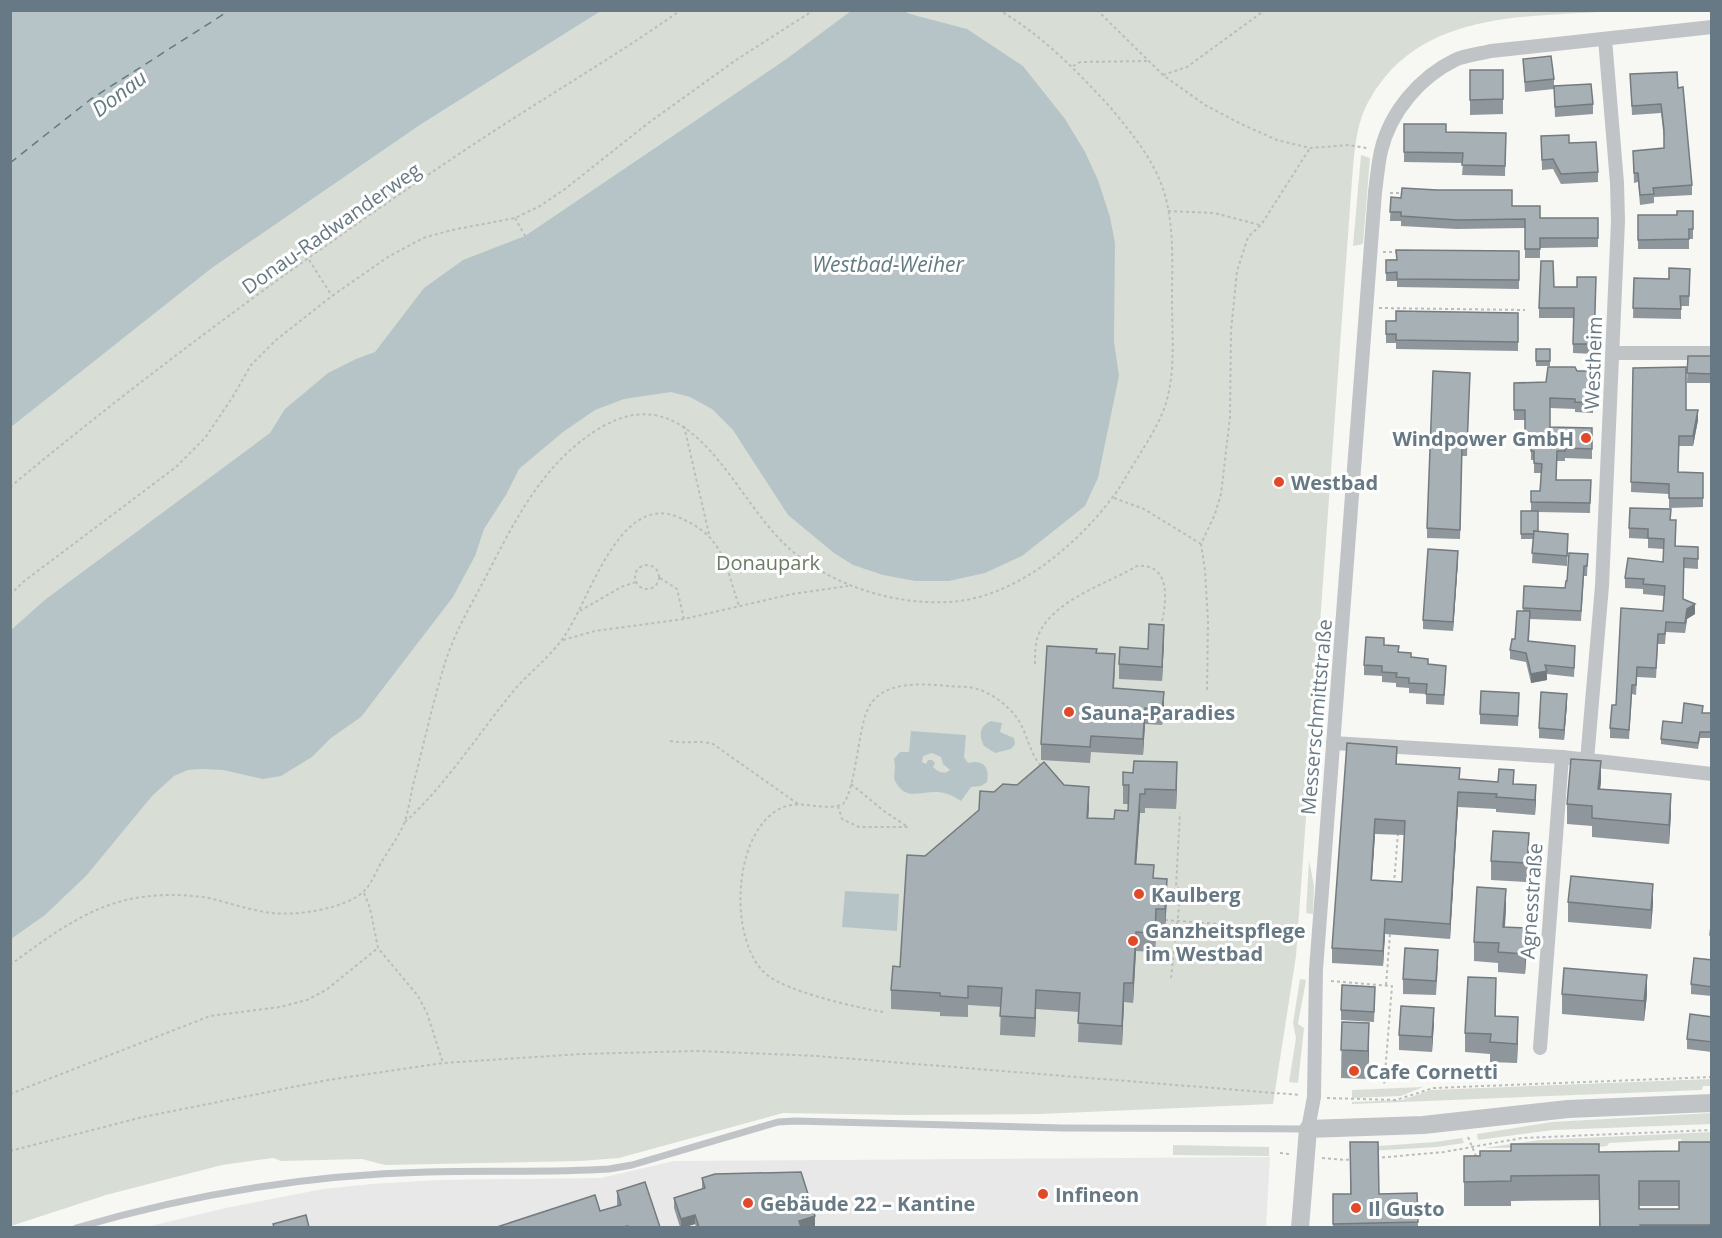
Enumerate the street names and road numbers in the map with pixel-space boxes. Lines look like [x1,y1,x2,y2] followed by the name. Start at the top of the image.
[236,156,426,300] street label: Donau-Radwanderweg
[1578,316,1608,410] street label: Westheim
[1294,618,1338,816] street label: Messerschmittstraße
[1513,842,1549,960] street label: Agnesstraße

